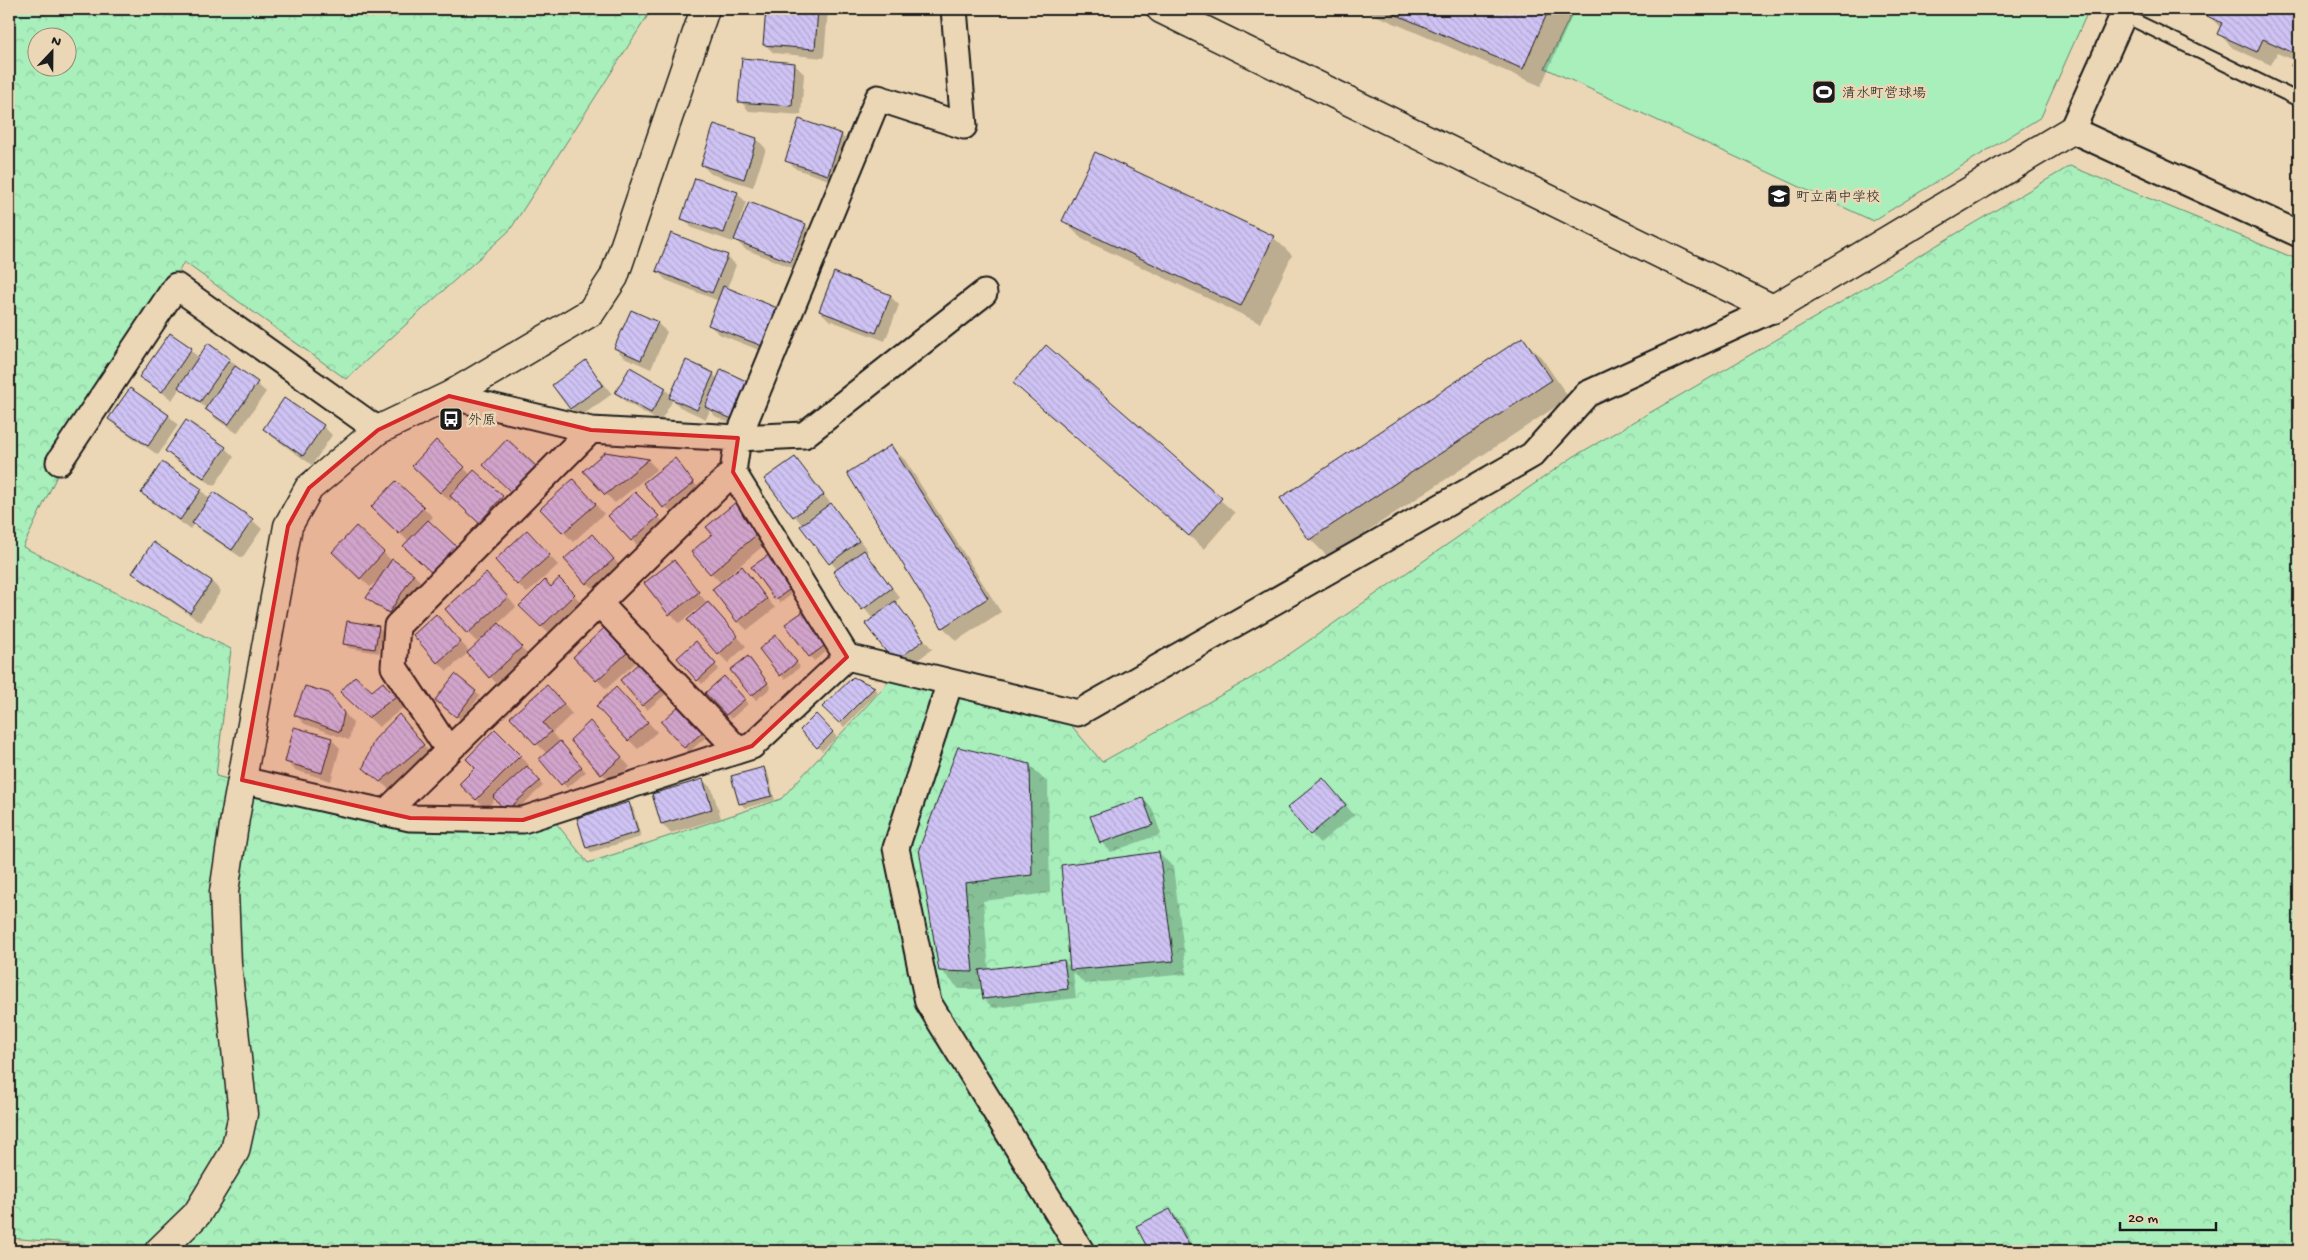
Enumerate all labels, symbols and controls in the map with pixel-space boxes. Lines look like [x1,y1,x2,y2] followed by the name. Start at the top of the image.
[28,28,78,78] north arrow
[49,33,63,52] text: N
[1811,79,1837,105] sports icon: 清水町営球場
[1842,86,1926,103] place label: 清水町営球場
[1766,183,1792,209] school or university icon: 町立南中学校
[1796,190,1880,207] place label: 町立南中学校
[438,406,464,432] bus stop icon: 外原
[468,413,496,430] place label: 外原
[2120,1200,2217,1232] scale bar
[2128,1210,2158,1228] text: 20 m

